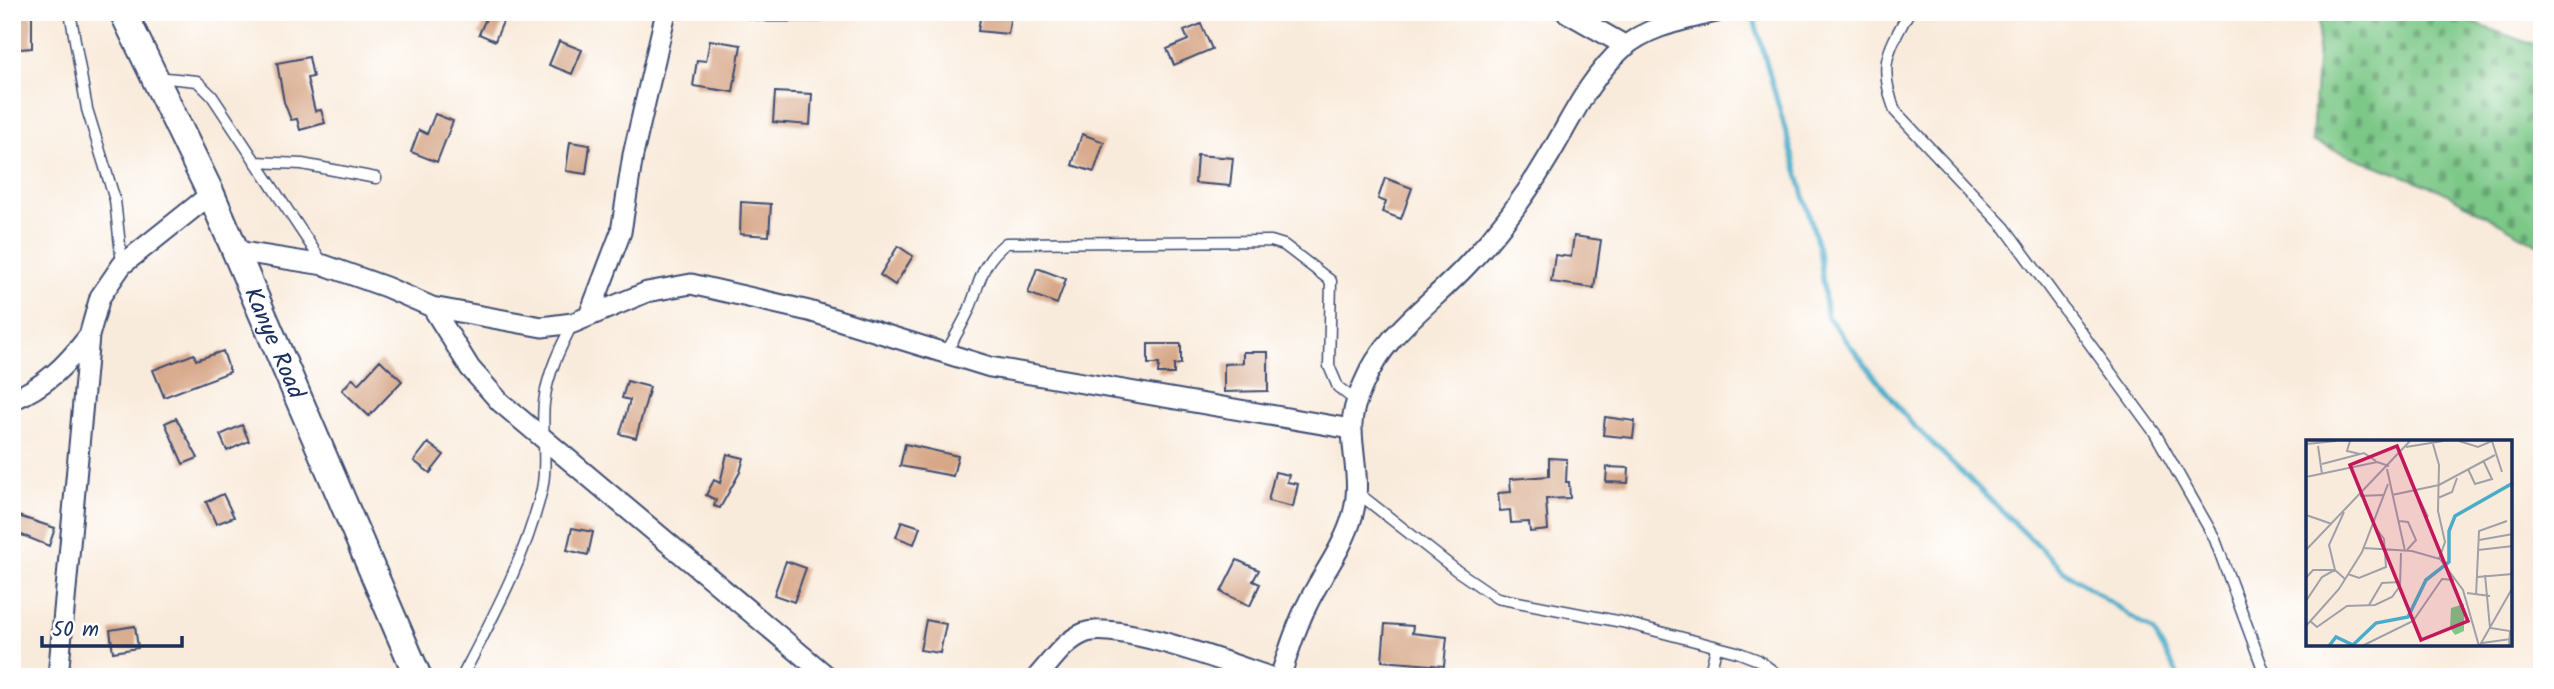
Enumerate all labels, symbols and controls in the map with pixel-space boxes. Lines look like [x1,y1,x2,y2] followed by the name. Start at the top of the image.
[232,281,315,406] street label: Kanye Road
[2306,440,2512,647] inset map
[42,605,182,649] scale bar
[52,614,99,647] text: 50 m

